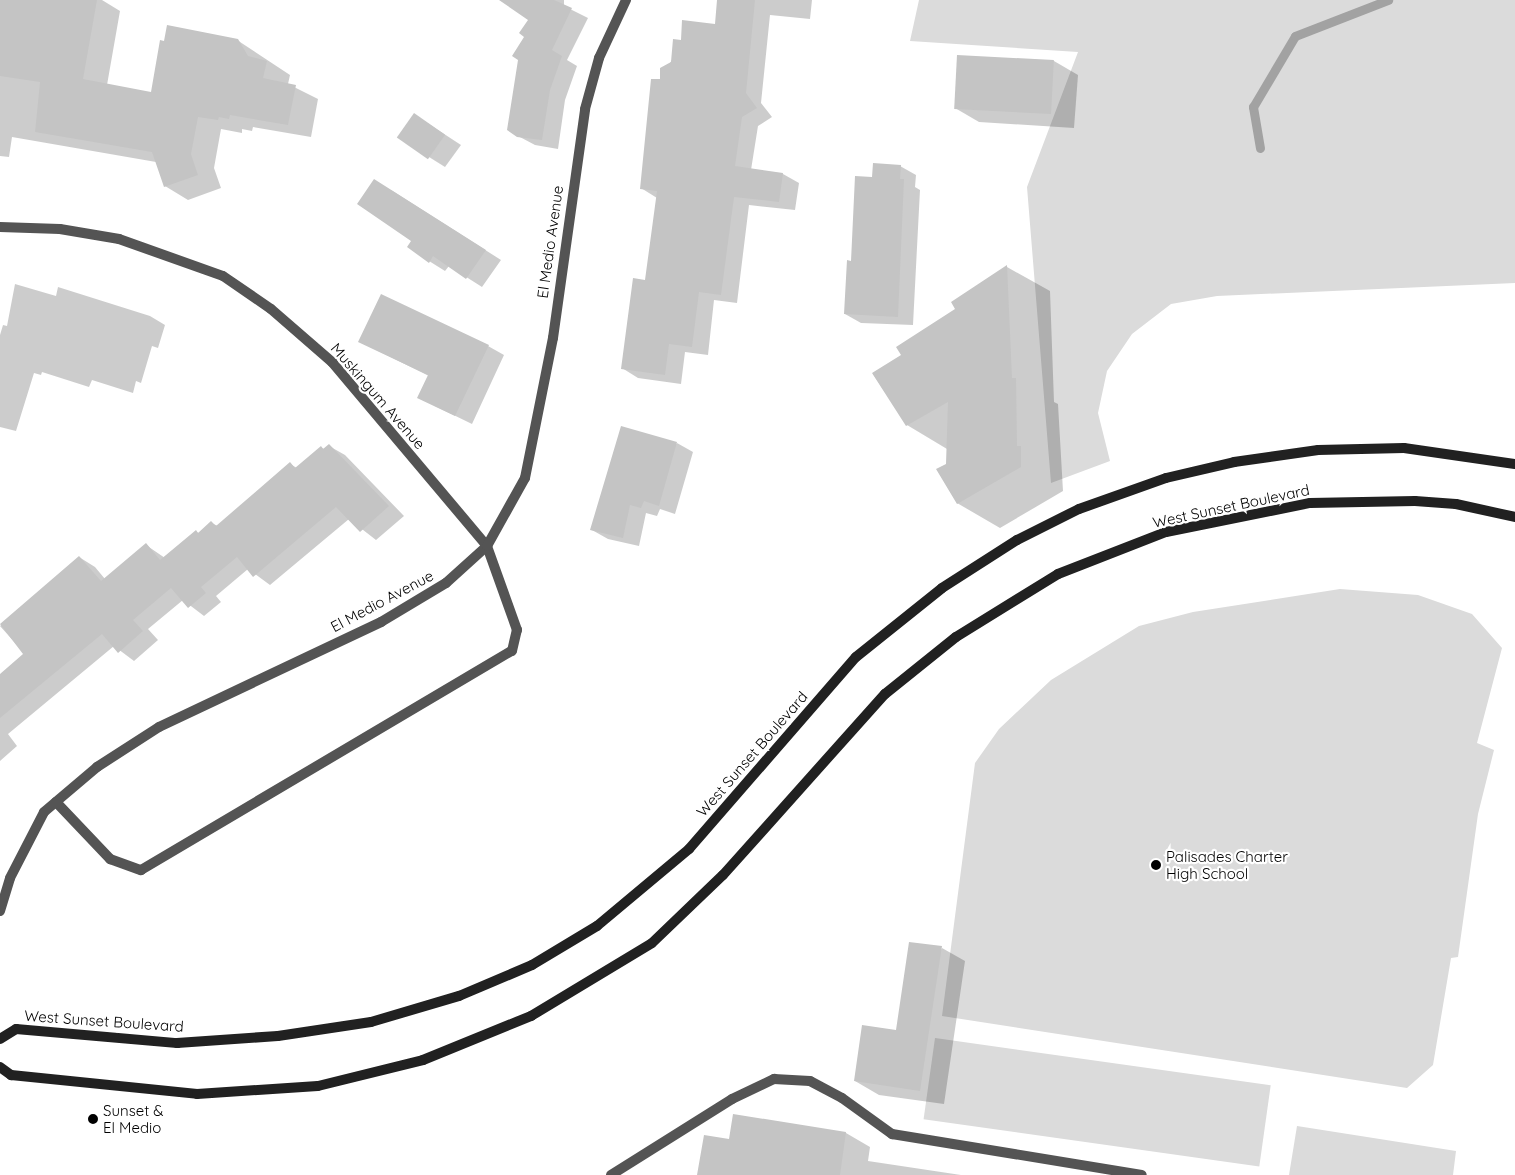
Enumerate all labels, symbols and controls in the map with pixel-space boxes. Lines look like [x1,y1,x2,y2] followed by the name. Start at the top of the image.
[533,184,567,300] street label: El Medio Avenue
[327,339,429,453] street label: Muskingum Avenue
[1151,481,1311,531] street label: West Sunset Boulevard
[328,566,436,636] street label: El Medio Avenue
[693,688,811,820] street label: West Sunset Boulevard
[1166,847,1288,882] place label: Palisades Charter High School
[1150,859,1162,871] marker: Palisades Charter High School
[24,1006,184,1036] street label: West Sunset Boulevard
[103,1101,164,1136] place label: Sunset & El Medio
[87,1113,99,1125] marker: Sunset & El Medio

